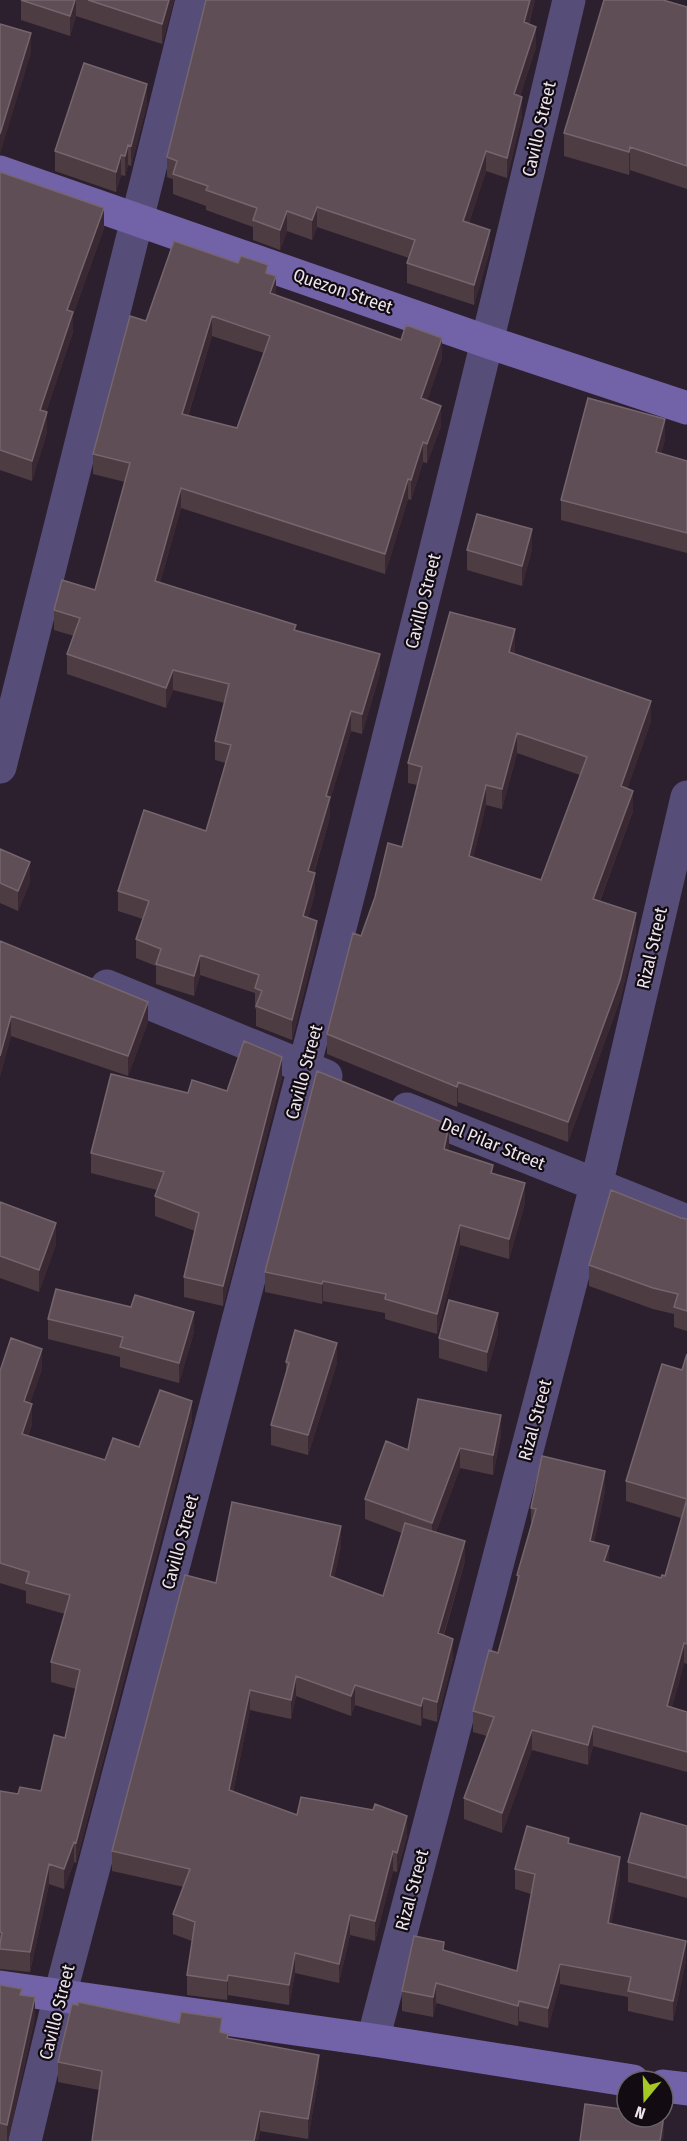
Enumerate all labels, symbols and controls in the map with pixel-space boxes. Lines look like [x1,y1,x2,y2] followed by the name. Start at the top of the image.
[517,79,561,179] street label: Cavillo Street
[290,264,396,318] street label: Quezon Street
[401,551,445,651] street label: Cavillo Street
[632,905,672,991] street label: Rizal Street
[281,1022,327,1122] street label: Cavillo Street
[438,1113,548,1175] street label: Del Pilar Street
[514,1377,556,1463] street label: Rizal Street
[157,1492,203,1592] street label: Cavillo Street
[391,1847,433,1933] street label: Rizal Street
[35,1962,79,2062] street label: Cavillo Street
[615,2069,675,2129] north arrow
[633,2102,648,2123] text: N

